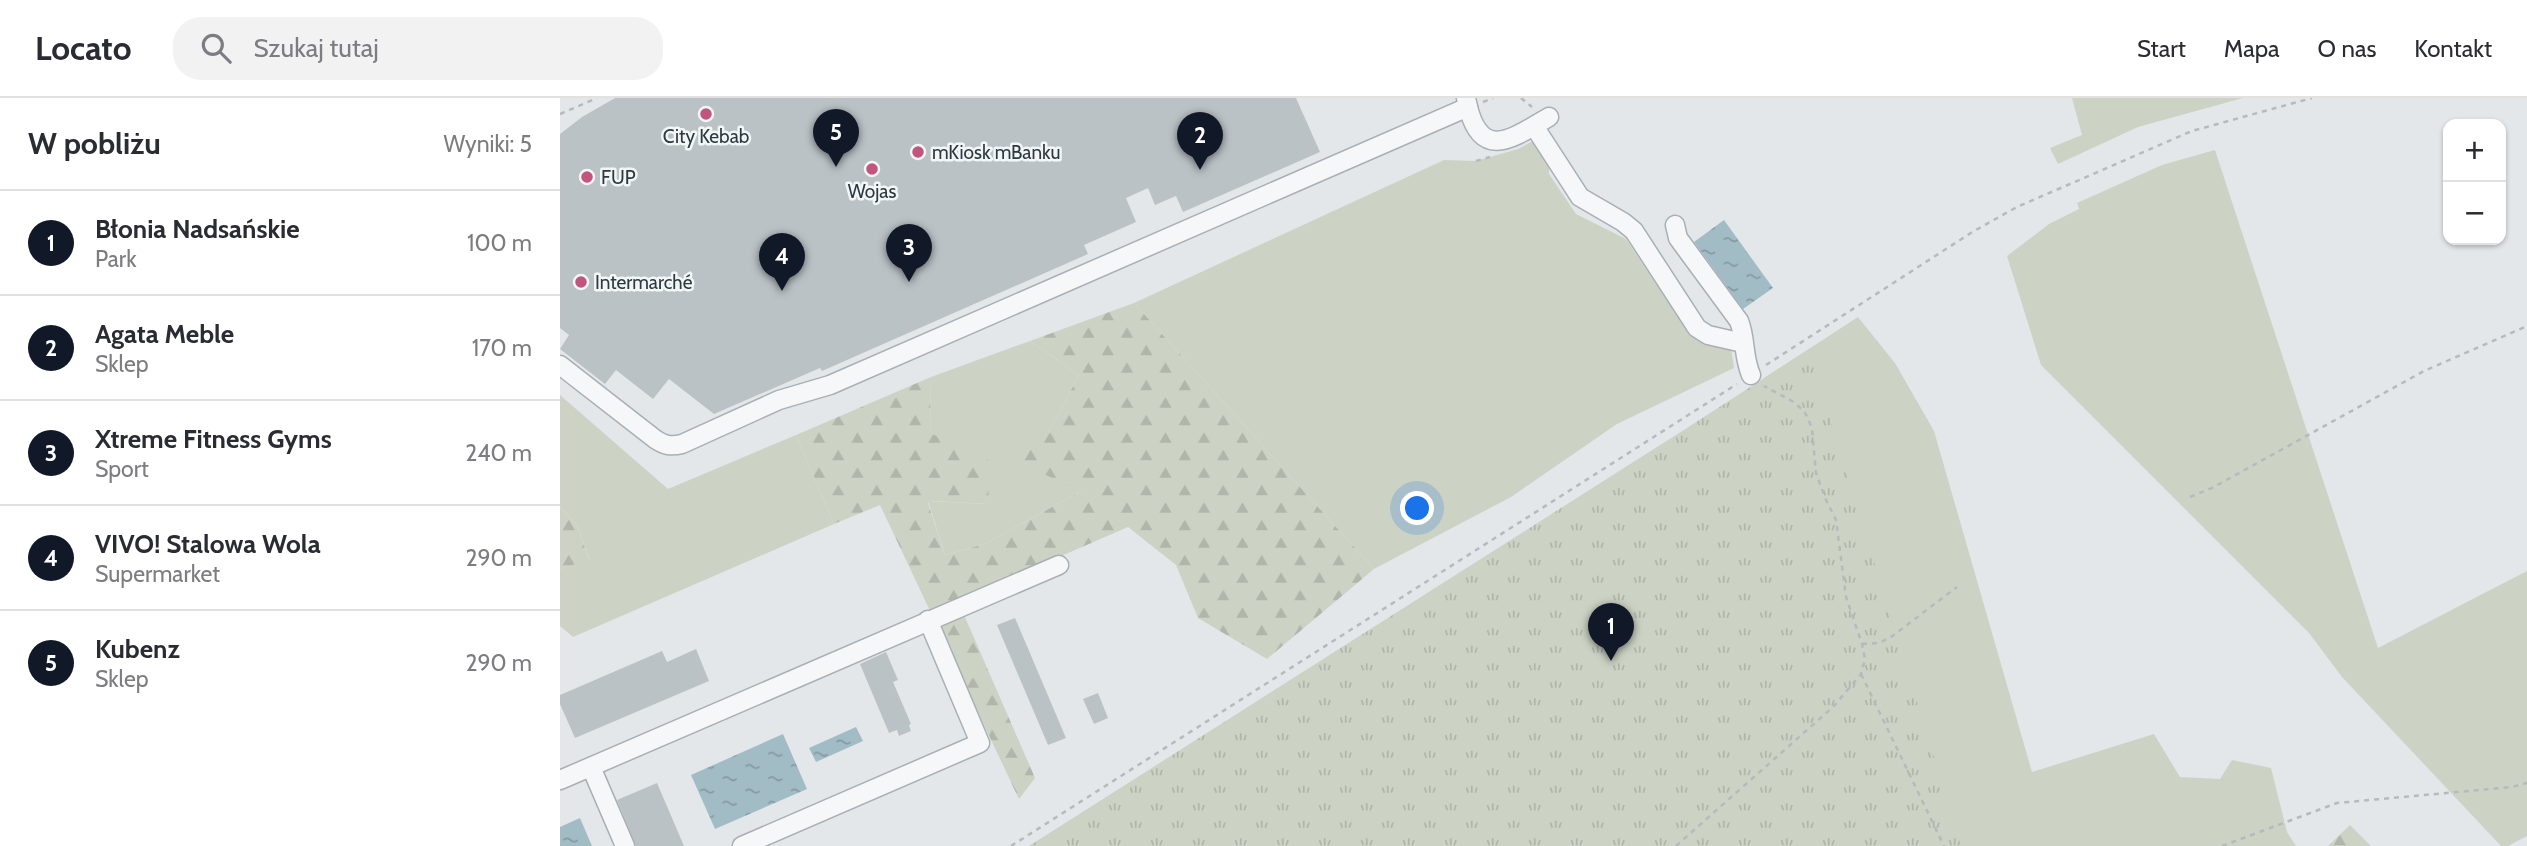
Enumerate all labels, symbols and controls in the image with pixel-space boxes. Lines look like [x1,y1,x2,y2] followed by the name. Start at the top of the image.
[173,17,663,80] search box
[35,28,131,68] text: Locato
[197,29,235,67] icon: search
[253,32,379,64] text: Szukaj tutaj
[2137,34,2186,63] text: Start
[2224,34,2280,63] text: Mapa
[2318,34,2376,63] text: O nas
[2414,34,2492,63] text: Kontakt
[698,106,714,122] marker: City Kebab
[813,109,859,167] pin: 5
[1177,112,1223,170] pin: 2
[2443,119,2506,245] map controls
[2443,119,2506,182] button: +
[28,125,161,162] text: W pobliżu
[663,125,749,148] place label: City Kebab
[443,130,532,158] text: Wyniki: 5
[932,141,1061,164] place label: mKiosk mBanku
[910,144,926,160] marker: mKiosk mBanku
[864,161,880,177] marker: Wojas
[601,166,636,189] place label: FUP
[579,169,595,185] marker: FUP
[848,180,896,203] place label: Wojas
[2443,182,2506,245] button: −
[95,213,300,245] text: Błonia Nadsańskie
[886,224,932,282] pin: 3
[47,229,55,257] text: 1
[467,229,532,257] text: 100 m
[759,233,805,291] pin: 4
[95,245,136,273] text: Park
[595,271,693,294] place label: Intermarché
[573,274,589,290] marker: Intermarché
[95,318,234,350] text: Agata Meble
[45,334,57,362] text: 2
[472,334,532,362] text: 170 m
[95,350,149,378] text: Sklep
[95,423,332,455] text: Xtreme Fitness Gyms
[45,439,57,467] text: 3
[465,439,532,467] text: 240 m
[95,455,149,483] text: Sport
[1400,491,1434,525] your location
[95,528,321,560] text: VIVO! Stalowa Wola
[44,544,58,572] text: 4
[465,544,532,572] text: 290 m
[95,560,220,588] text: Supermarket
[1588,603,1634,661] pin: 1
[95,633,180,665] text: Kubenz
[45,649,57,677] text: 5
[465,649,532,677] text: 290 m
[95,665,149,693] text: Sklep

